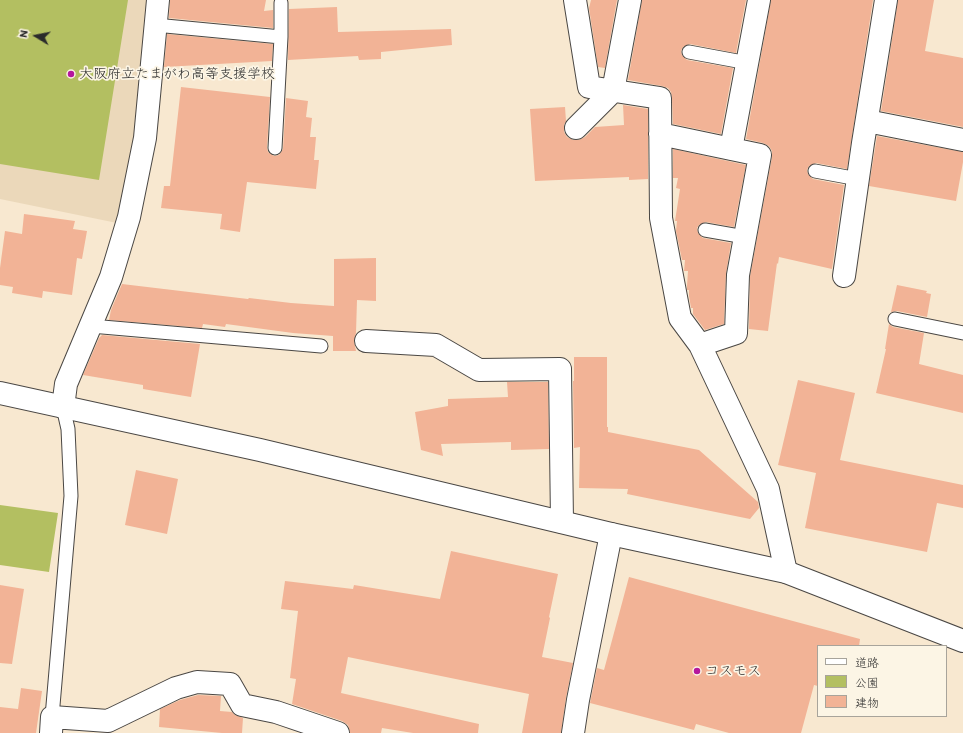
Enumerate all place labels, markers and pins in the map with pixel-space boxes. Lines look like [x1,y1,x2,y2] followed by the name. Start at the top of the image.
[79,66,275,82] place label: 大阪府立たまがわ高等支援学校
[66,69,76,79] marker: 大阪府立たまがわ高等支援学校
[705,663,761,679] place label: コスモス
[692,666,702,676] marker: コスモス

